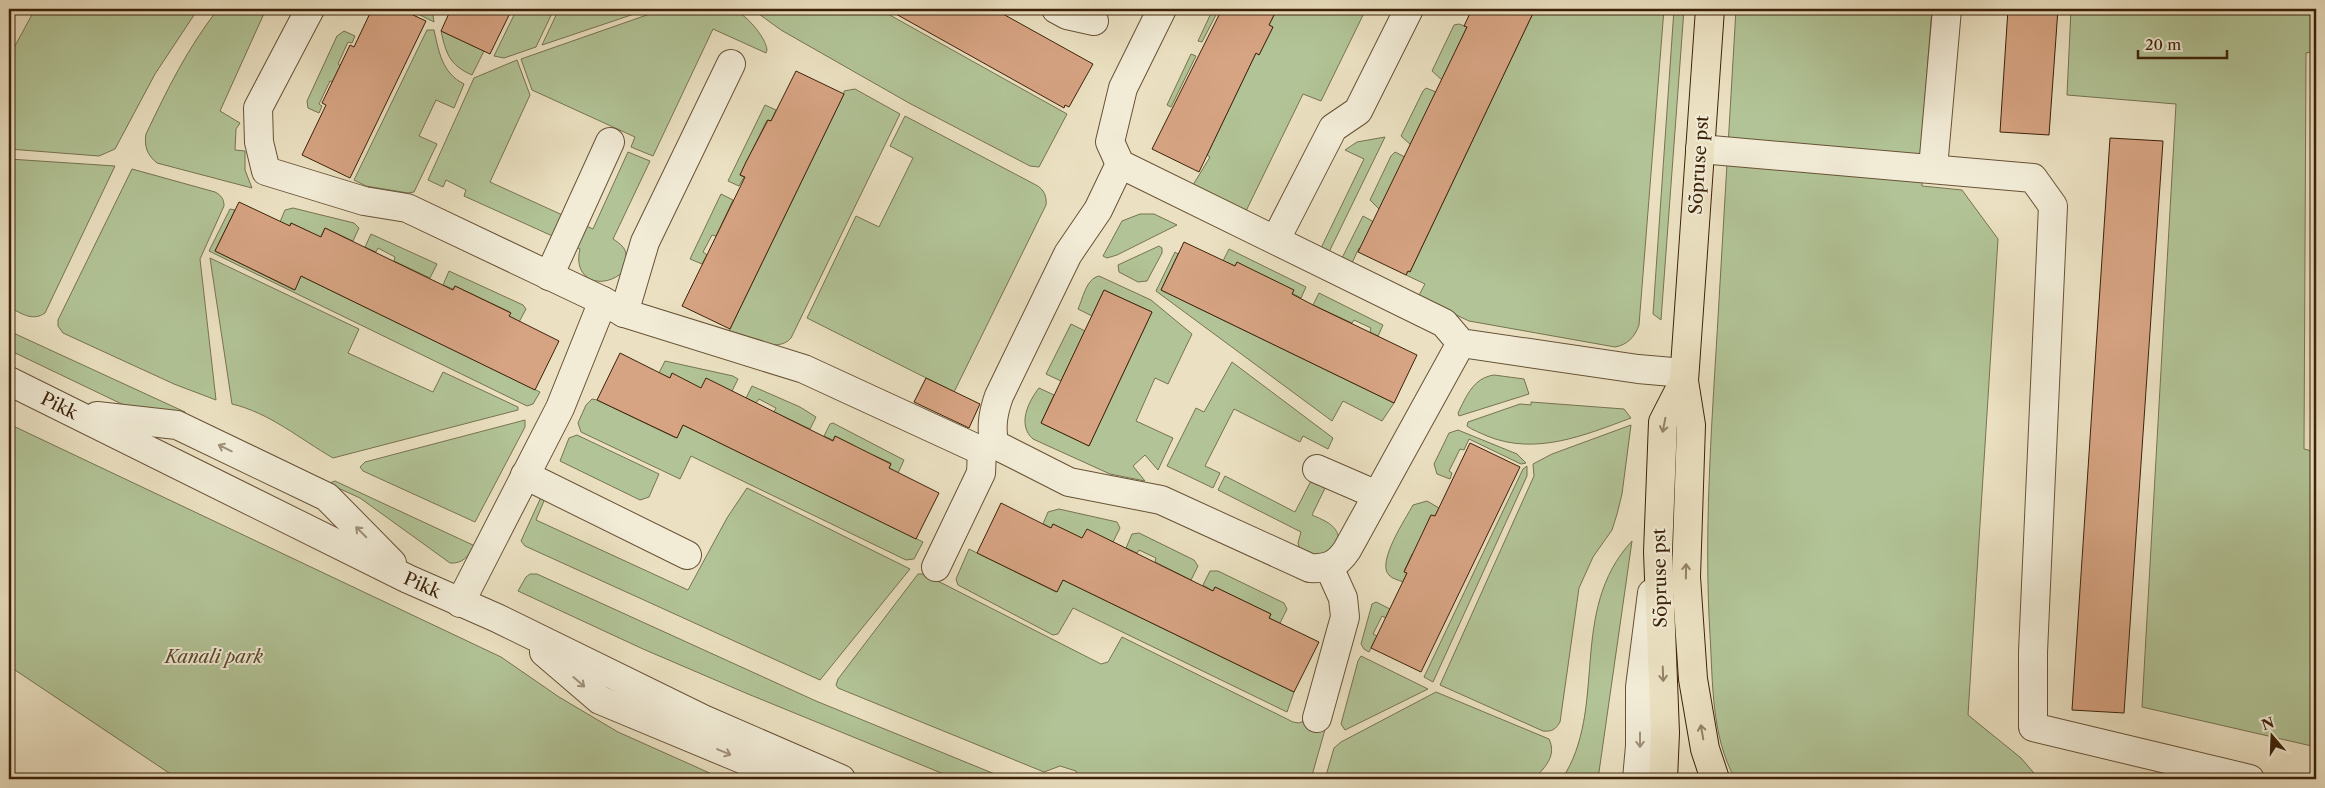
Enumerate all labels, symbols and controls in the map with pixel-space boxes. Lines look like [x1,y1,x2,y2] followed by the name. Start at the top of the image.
[2138,28,2226,60] scale bar
[2145,35,2181,54] text: 20 m
[1685,114,1713,215] street label: Sõpruse pst
[37,388,83,425] street label: Pikk
[1659,417,1668,433] one-way arrow
[218,442,233,452] one-way arrow
[355,526,368,538] one-way arrow
[1648,527,1672,628] street label: Sõpruse pst
[1681,563,1691,580] one-way arrow
[400,568,446,604] street label: Pikk
[163,646,264,668] park label: Kanali park
[1658,666,1667,682] one-way arrow
[572,676,585,687] one-way arrow
[2248,710,2298,760] north arrow
[2259,713,2276,734] text: N
[1697,725,1707,741] one-way arrow
[1635,732,1645,748] one-way arrow
[716,747,731,757] one-way arrow

